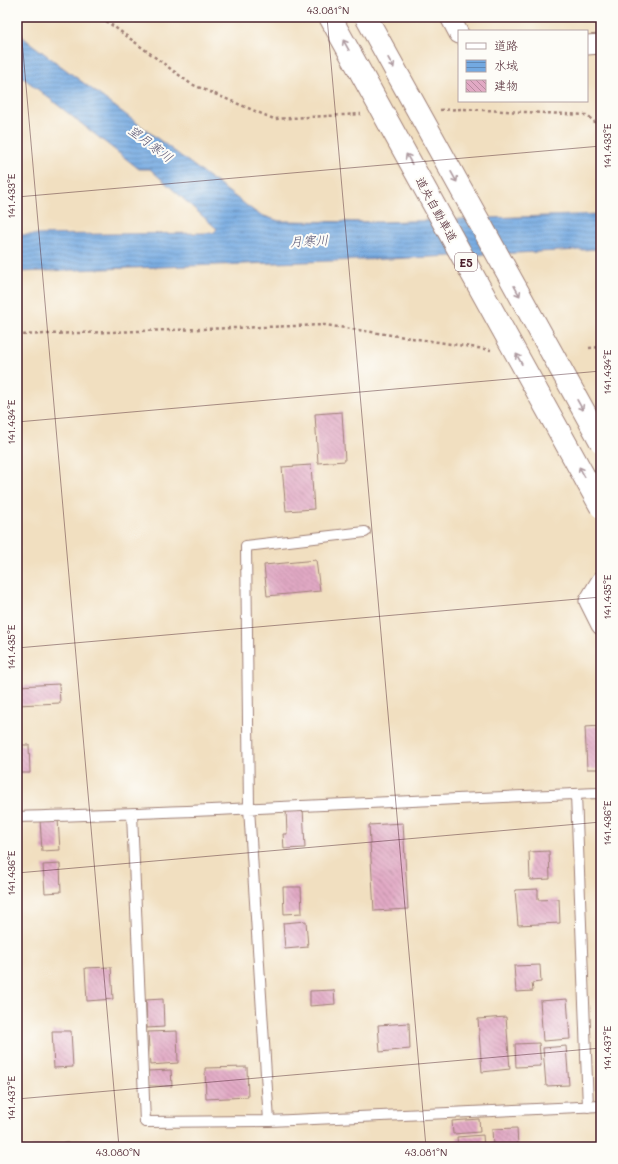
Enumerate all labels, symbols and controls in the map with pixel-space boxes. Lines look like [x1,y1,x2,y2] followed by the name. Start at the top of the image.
[307,3,349,17] text: 43.081°N
[458,30,588,102] legend
[494,37,518,53] text: 道路
[342,40,349,52] one-way arrow
[388,57,396,69] one-way arrow
[494,57,518,73] text: 水域
[494,77,518,93] text: 建物
[125,121,177,165] water label: 望月寒川
[600,123,614,168] text: 141.433°E
[404,153,412,165] one-way arrow
[451,171,459,183] one-way arrow
[4,173,18,218] text: 141.433°E
[413,174,461,244] street label: 道央自動車道
[289,230,329,250] water label: 月寒川
[455,253,477,271] road number: E5
[514,285,522,297] one-way arrow
[600,349,614,394] text: 141.434°E
[515,353,523,365] one-way arrow
[4,399,18,444] text: 141.434°E
[577,399,585,411] one-way arrow
[578,467,586,479] one-way arrow
[600,574,614,619] text: 141.435°E
[4,624,18,669] text: 141.435°E
[600,800,614,846] text: 141.436°E
[4,850,18,896] text: 141.436°E
[600,1025,614,1070] text: 141.437°E
[4,1075,18,1120] text: 141.437°E
[96,1145,140,1159] text: 43.080°N
[405,1145,447,1159] text: 43.081°N

